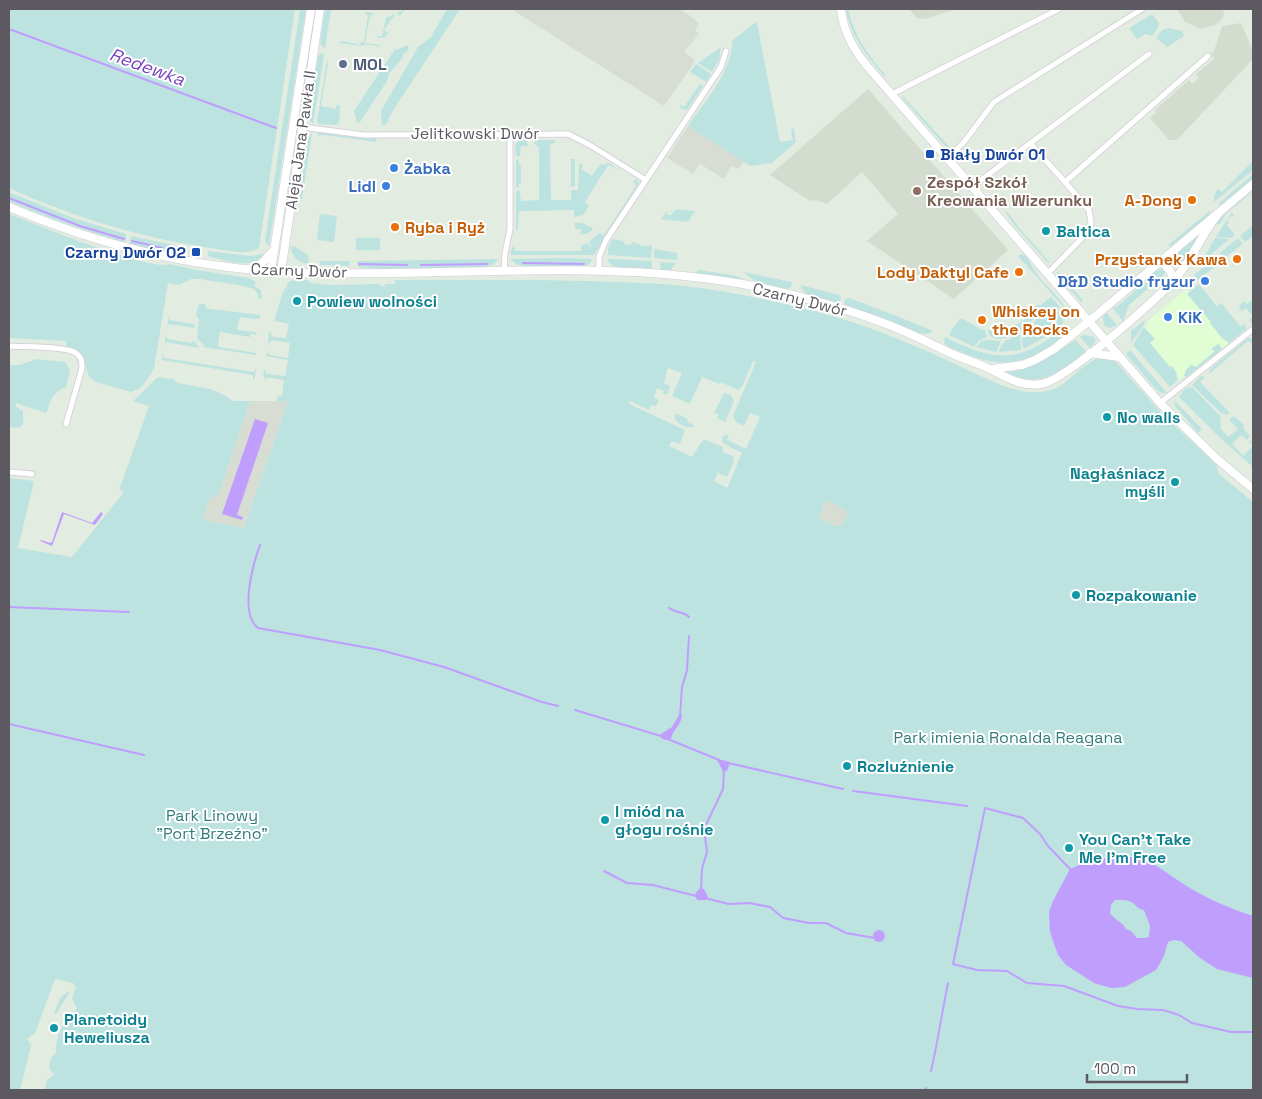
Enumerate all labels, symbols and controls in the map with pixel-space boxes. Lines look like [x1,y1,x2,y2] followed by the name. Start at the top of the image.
[106,42,189,91] water label: Redewka
[353,54,387,75] place label: MOL
[337,58,349,70] marker: MOL
[280,69,321,211] street label: Aleja Jana Pawła II
[411,123,539,144] street label: Jelitkowski Dwór
[940,144,1046,165] place label: Biały Dwór 01
[924,148,936,160] marker: Biały Dwór 01
[404,158,451,179] place label: Żabka
[388,162,400,174] marker: Żabka
[927,172,1092,211] place label: Zespół Szkół Kreowania Wizerunku
[349,176,376,197] place label: Lidl
[380,180,392,192] marker: Lidl
[911,185,923,197] marker: Zespół Szkół Kreowania Wizerunku
[1125,190,1182,211] place label: A-Dong
[1186,194,1198,206] marker: A-Dong
[405,217,485,238] place label: Ryba i Ryż
[389,221,401,233] marker: Ryba i Ryż
[1056,221,1110,242] place label: Baltica
[1040,225,1052,237] marker: Baltica
[65,242,186,263] place label: Czarny Dwór 02
[190,246,202,258] marker: Czarny Dwór 02
[1095,249,1227,270] place label: Przystanek Kawa
[1231,253,1243,265] marker: Przystanek Kawa
[250,258,348,283] street label: Czarny Dwór
[877,262,1009,283] place label: Lody Daktyl Cafe
[1013,266,1025,278] marker: Lody Daktyl Cafe
[1057,271,1195,292] place label: D&D Studio fryzur
[1199,275,1211,287] marker: D&D Studio fryzur
[750,278,849,321] street label: Czarny Dwór
[307,291,437,312] place label: Powiew wolności
[291,295,303,307] marker: Powiew wolności
[992,301,1080,340] place label: Whiskey on the Rocks
[1178,307,1202,328] place label: KiK
[1162,311,1174,323] marker: KiK
[976,314,988,326] marker: Whiskey on the Rocks
[1117,407,1180,428] place label: No walls
[1101,411,1113,423] marker: No walls
[1070,463,1165,502] place label: Nagłaśniacz myśli
[1169,476,1181,488] marker: Nagłaśniacz myśli
[1086,585,1197,606] place label: Rozpakowanie
[1070,589,1082,601] marker: Rozpakowanie
[893,727,1123,748] park label: Park imienia Ronalda Reagana
[857,756,954,777] place label: Rozluźnienie
[841,760,853,772] marker: Rozluźnienie
[615,801,713,840] place label: I miód na głogu rośnie
[156,805,268,844] park label: Park Linowy "Port Brzeźno"
[599,814,611,826] marker: I miód na głogu rośnie
[1079,829,1191,868] place label: You Can’t Take Me I’m Free
[1063,842,1075,854] marker: You Can’t Take Me I’m Free
[64,1009,150,1048] place label: Planetoidy Heweliusza
[48,1022,60,1034] marker: Planetoidy Heweliusza
[1087,1052,1187,1084] scale bar
[1094,1059,1136,1078] text: 100 m

